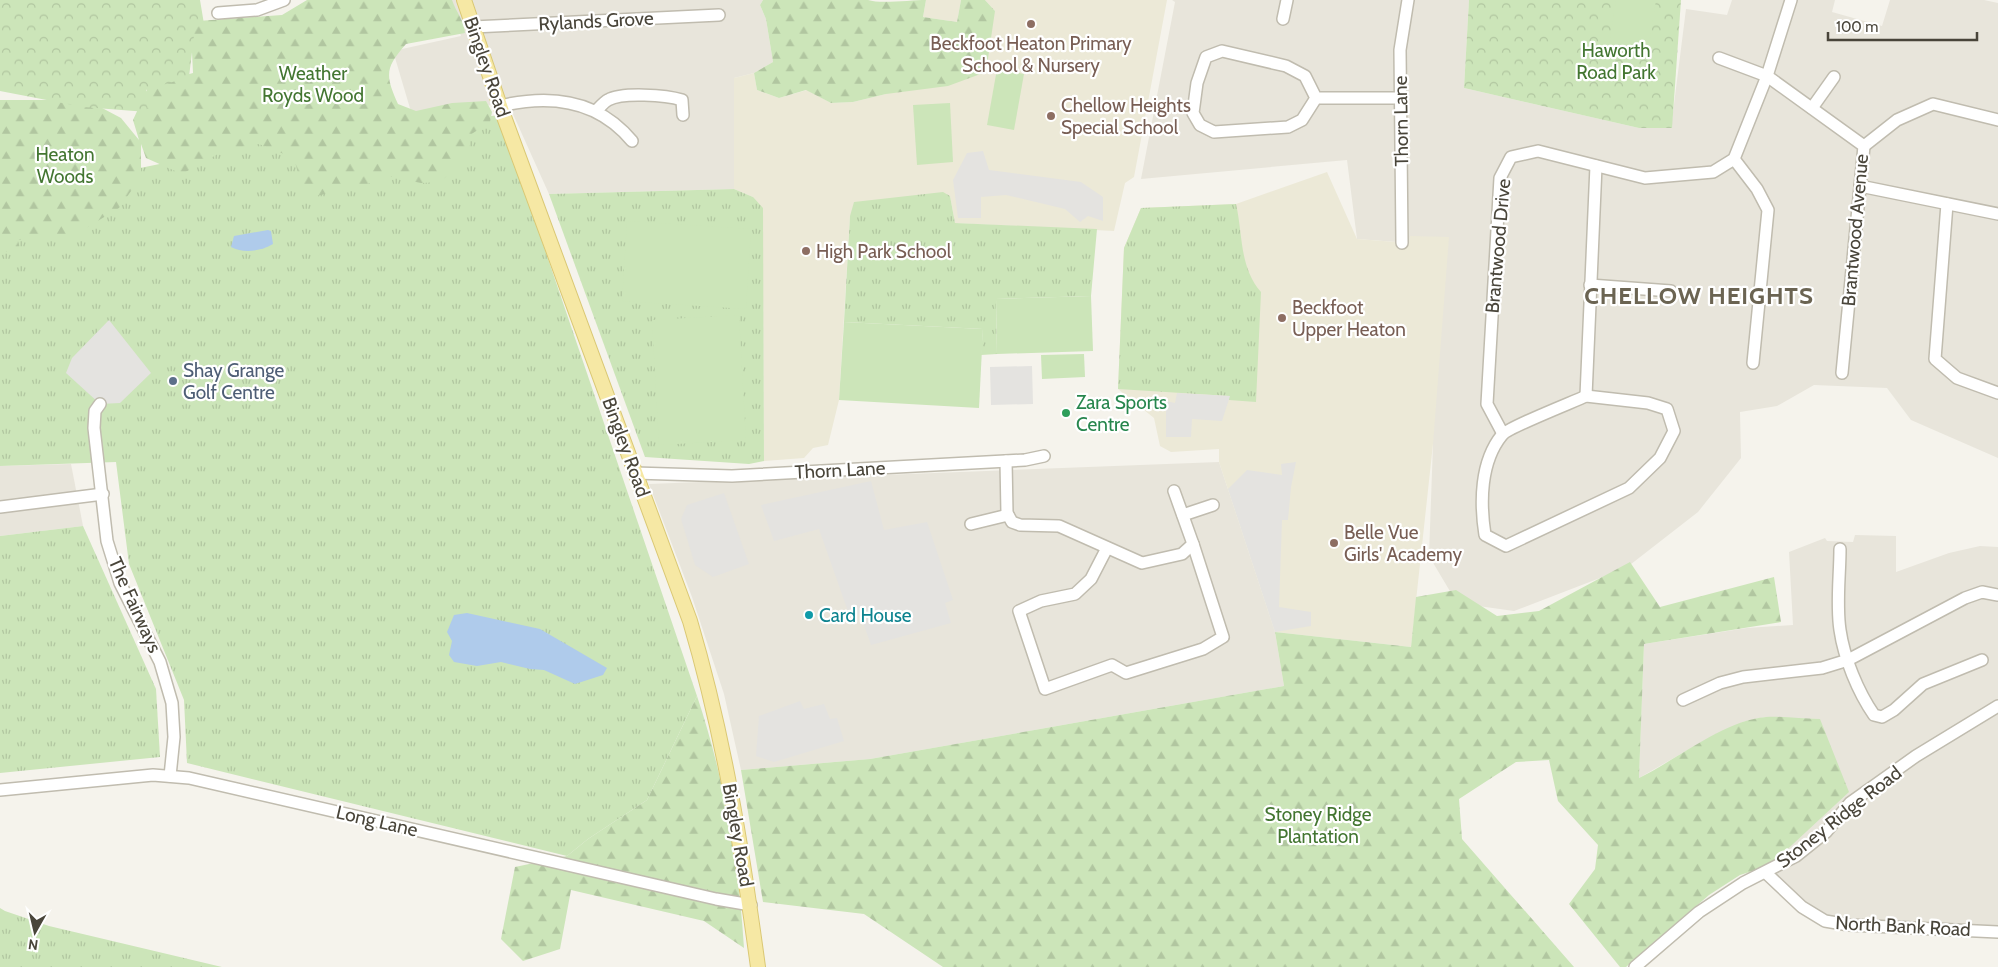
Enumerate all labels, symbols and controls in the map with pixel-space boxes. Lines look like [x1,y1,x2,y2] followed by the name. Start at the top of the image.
[538,6,654,36] street label: Rylands Grove
[1828,10,1977,42] scale bar
[459,14,515,120] street label: Bingley Road
[1025,18,1037,30] marker: Beckfoot Heaton Primary School & Nursery
[1836,18,1878,36] text: 100 m
[930,32,1132,77] place label: Beckfoot Heaton Primary School & Nursery
[1576,39,1656,84] park label: Haworth Road Park
[262,62,364,107] park label: Weather Royds Wood
[1389,75,1413,167] street label: Thorn Lane
[1061,94,1191,139] place label: Chellow Heights Special School
[1045,110,1057,122] marker: Chellow Heights Special School
[35,143,95,188] park label: Heaton Woods
[1837,153,1873,307] street label: Brantwood Avenue
[1481,177,1515,314] street label: Brantwood Drive
[816,240,952,263] place label: High Park School
[800,245,812,257] marker: High Park School
[1584,281,1814,310] district label: CHELLOW HEIGHTS
[1292,296,1406,341] place label: Beckfoot Upper Heaton
[1276,312,1288,324] marker: Beckfoot Upper Heaton
[183,359,285,404] place label: Shay Grange Golf Centre
[167,375,179,387] marker: Shay Grange Golf Centre
[1076,391,1167,436] place label: Zara Sports Centre
[597,394,655,500] street label: Bingley Road
[1060,407,1072,419] marker: Zara Sports Centre
[794,456,886,484] street label: Thorn Lane
[1344,521,1462,566] place label: Belle Vue Girls' Academy
[1328,537,1340,549] marker: Belle Vue Girls' Academy
[104,554,166,656] street label: The Fairways
[819,604,912,627] place label: Card House
[803,609,815,621] marker: Card House
[1772,761,1906,873] street label: Stoney Ridge Road
[718,782,758,888] street label: Bingley Road
[334,800,420,842] street label: Long Lane
[1265,803,1372,848] park label: Stoney Ridge Plantation
[10,907,60,957] north arrow
[1835,911,1971,941] street label: North Bank Road
[27,935,39,954] text: N

